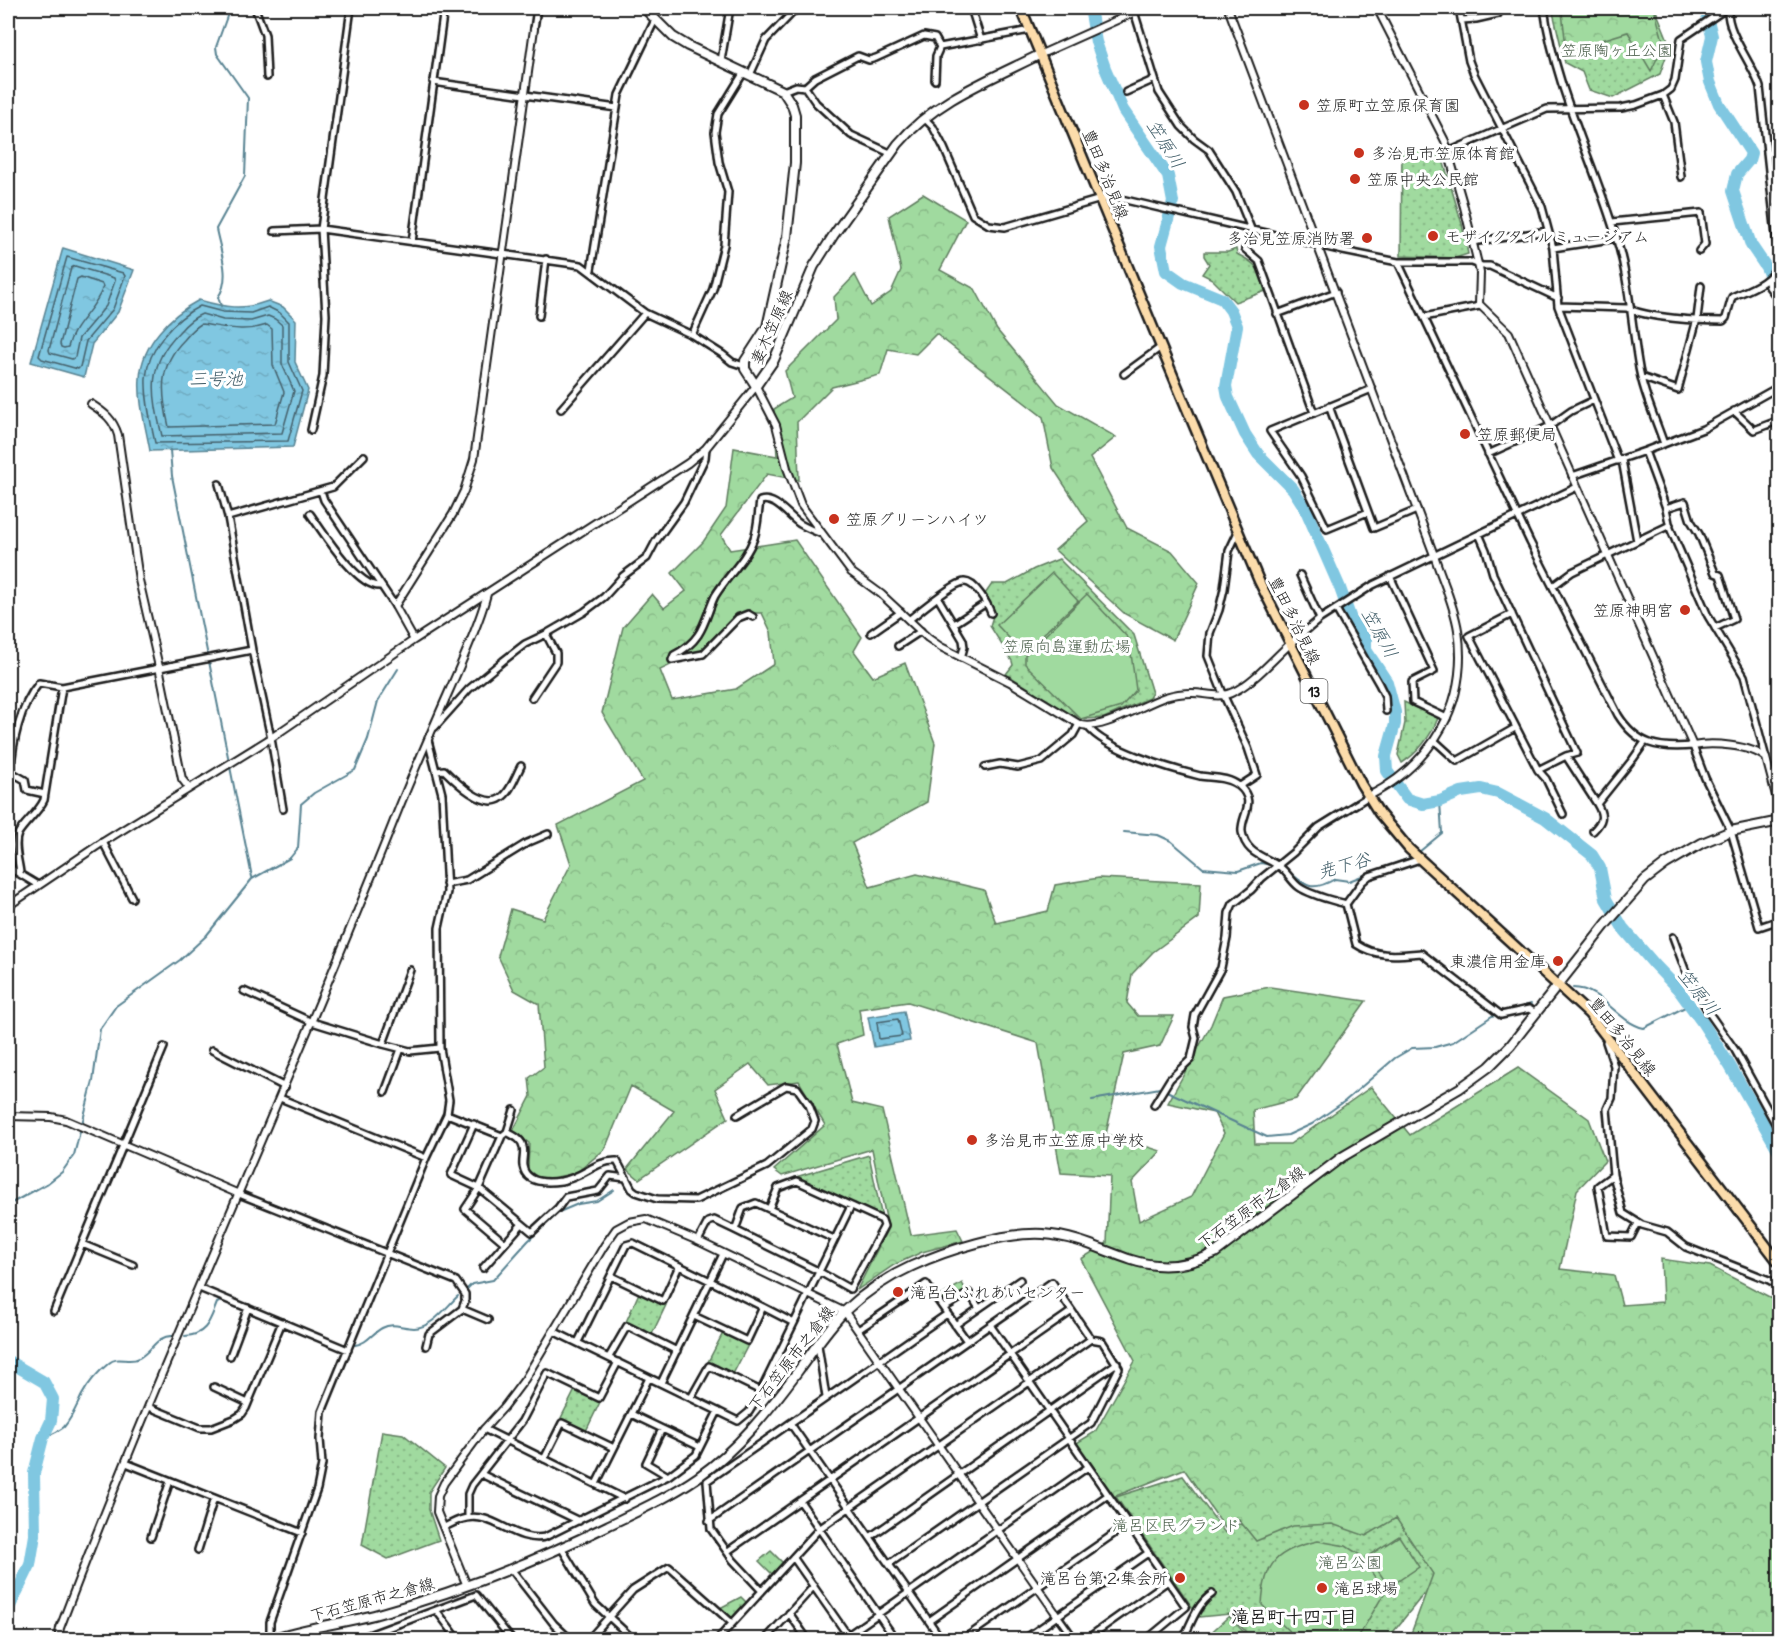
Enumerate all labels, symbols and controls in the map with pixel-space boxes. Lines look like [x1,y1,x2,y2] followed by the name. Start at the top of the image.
[1561,39,1673,61] park label: 笠原陶ヶ丘公園
[1316,94,1460,116] place label: 笠原町立笠原保育園
[1297,98,1311,112] marker: 笠原町立笠原保育園
[1141,114,1191,174] water label: 笠原川
[1078,125,1134,223] street label: 豊田多治見線
[1371,142,1515,164] place label: 多治見市笠原体育館
[1352,146,1366,160] marker: 多治見市笠原体育館
[1367,168,1479,190] place label: 笠原中央公民館
[1348,172,1362,186] marker: 笠原中央公民館
[1445,225,1649,247] place label: モザイクタイルミュージアム
[1227,227,1355,249] place label: 多治見笠原消防署
[1426,229,1440,243] marker: モザイクタイルミュージアム
[1360,231,1374,245] marker: 多治見笠原消防署
[745,286,797,368] street label: 妻木笠原線
[189,366,244,391] water label: 三号池
[1477,423,1557,445] place label: 笠原郵便局
[1458,427,1472,441] marker: 笠原郵便局
[846,508,988,530] place label: 笠原グリーンハイツ
[827,512,841,526] marker: 笠原グリーンハイツ
[1264,572,1326,668] street label: 豊田多治見線
[1593,599,1673,621] place label: 笠原神明宮
[1356,603,1404,663] water label: 笠原川
[1678,603,1692,617] marker: 笠原神明宮
[1003,635,1131,657] park label: 笠原向島運動広場
[1300,679,1328,703] road number: 13
[1315,846,1374,884] water label: 尭下谷
[1450,950,1546,972] place label: 東濃信用金庫
[1551,954,1565,968] marker: 東濃信用金庫
[1673,963,1725,1021] water label: 笠原川
[1584,992,1662,1080] street label: 豊田多治見線
[984,1129,1144,1151] place label: 多治見市立笠原中学校
[965,1133,979,1147] marker: 多治見市立笠原中学校
[1193,1160,1309,1254] street label: 下石笠原市之倉線
[910,1281,1085,1303] place label: 滝呂台ふれあいセンター
[891,1285,905,1299] marker: 滝呂台ふれあいセンター
[743,1301,839,1415] street label: 下石笠原市之倉線
[1112,1514,1240,1536] park label: 滝呂区民グランド
[1318,1551,1382,1573] park label: 滝呂公園
[1040,1567,1168,1589] place label: 滝呂台第２集会所
[1173,1571,1187,1585] marker: 滝呂台第２集会所
[307,1572,437,1626] street label: 下石笠原市之倉線
[1334,1577,1398,1599] place label: 滝呂球場
[1315,1581,1329,1595] marker: 滝呂球場
[1231,1604,1357,1629] district label: 滝呂町十四丁目

